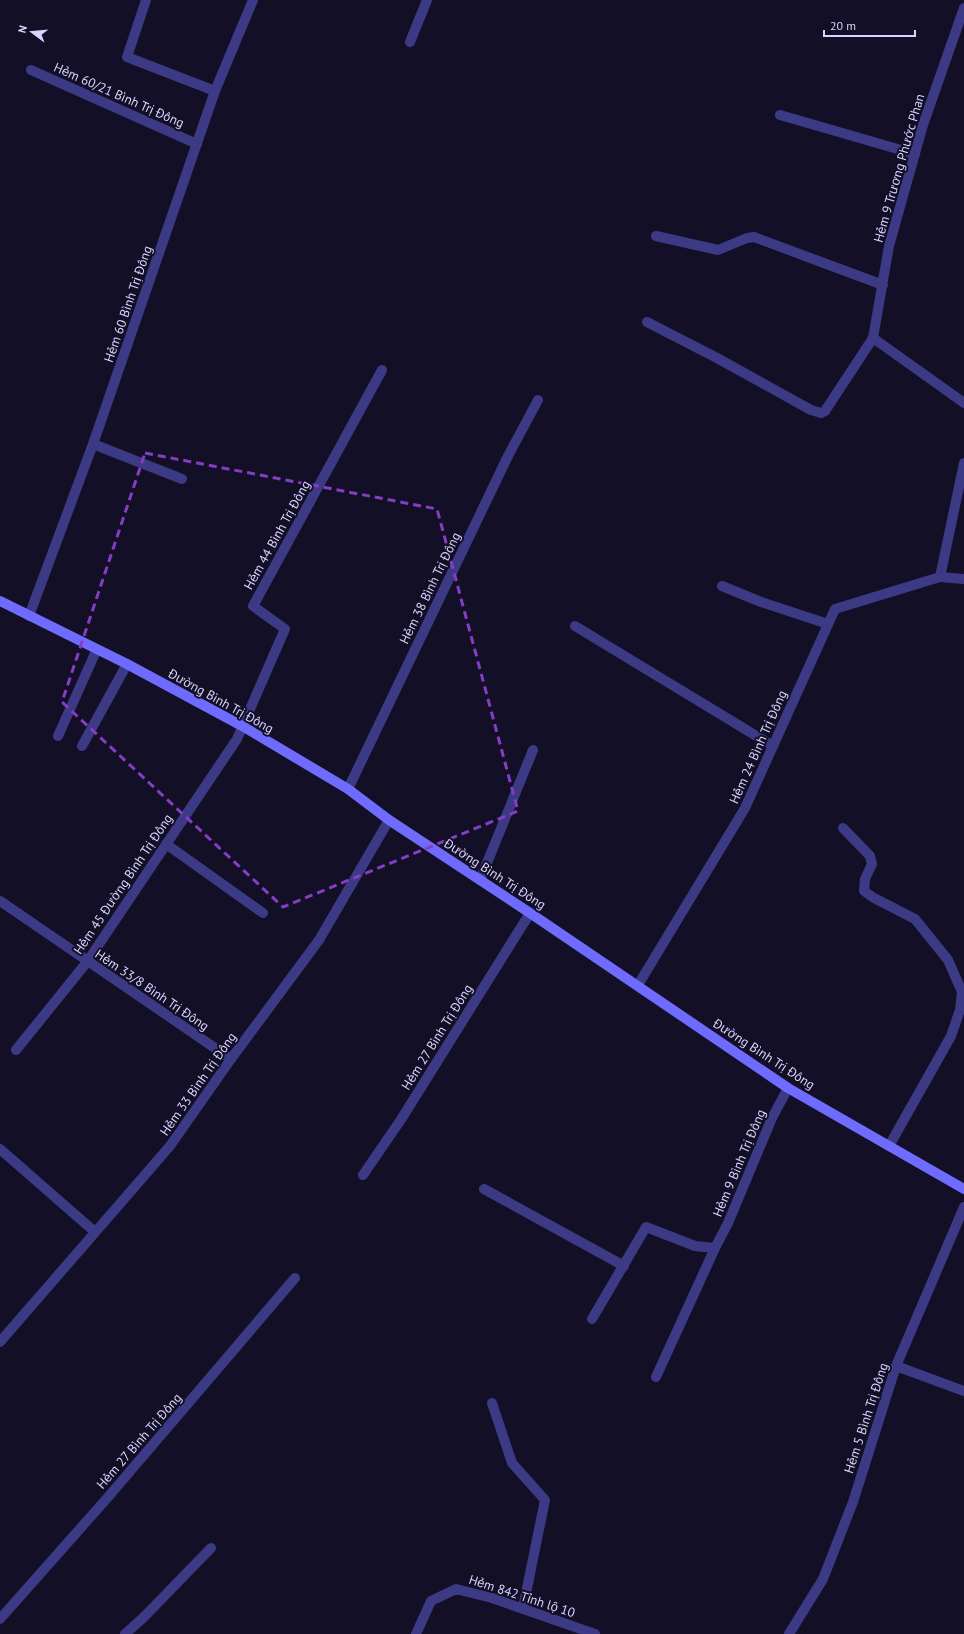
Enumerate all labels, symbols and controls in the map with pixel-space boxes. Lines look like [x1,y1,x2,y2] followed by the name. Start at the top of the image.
[12,12,52,52] north arrow
[824,12,915,38] scale bar
[830,18,856,33] text: 20 m
[15,24,30,35] text: N
[51,59,187,131] street label: Hẻm 60/21 Bình Trị Đông
[870,92,928,244] street label: Hẻm 9 Trương Phước Phan
[100,243,156,365] street label: Hẻm 60 Bình Trị Đông
[240,477,314,593] street label: Hẻm 44 Bình Trị Đông
[396,529,464,647] street label: Hẻm 38 Bình Trị Đông
[164,664,277,737] street label: Đường Bình Trị Đông
[725,688,791,806] street label: Hẻm 24 Bình Trị Đông
[70,811,176,957] street label: Hẻm 45 Đường Bình Trị Đông
[440,834,549,913] street label: Đường Bình Trị Đông
[92,946,212,1034] street label: Hẻm 33/8 Bình Trị Đông
[398,981,476,1093] street label: Hẻm 27 Bình Trị Đông
[709,1014,818,1093] street label: Đường Bình Trị Đông
[156,1029,240,1139] street label: Hẻm 33 Bình Trị Đông
[709,1107,769,1219] street label: Hẻm 9 Bình Trị Đông
[840,1361,892,1475] street label: Hẻm 5 Bình Trị Đông
[93,1390,185,1492] street label: Hẻm 27 Bình Trị Đông
[467,1571,577,1621] street label: Hẻm 842 Tỉnh lộ 10

